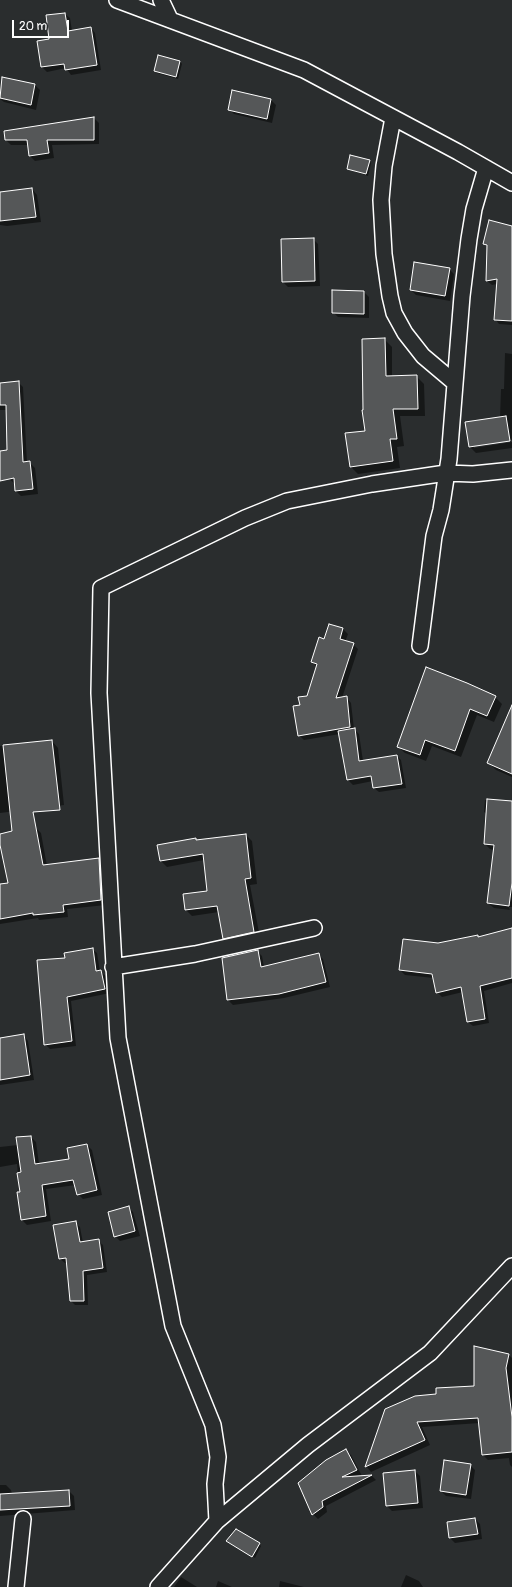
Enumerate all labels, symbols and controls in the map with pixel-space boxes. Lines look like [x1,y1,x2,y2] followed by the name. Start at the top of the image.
[14,12,71,38] scale bar
[19,19,47,34] text: 20 m

